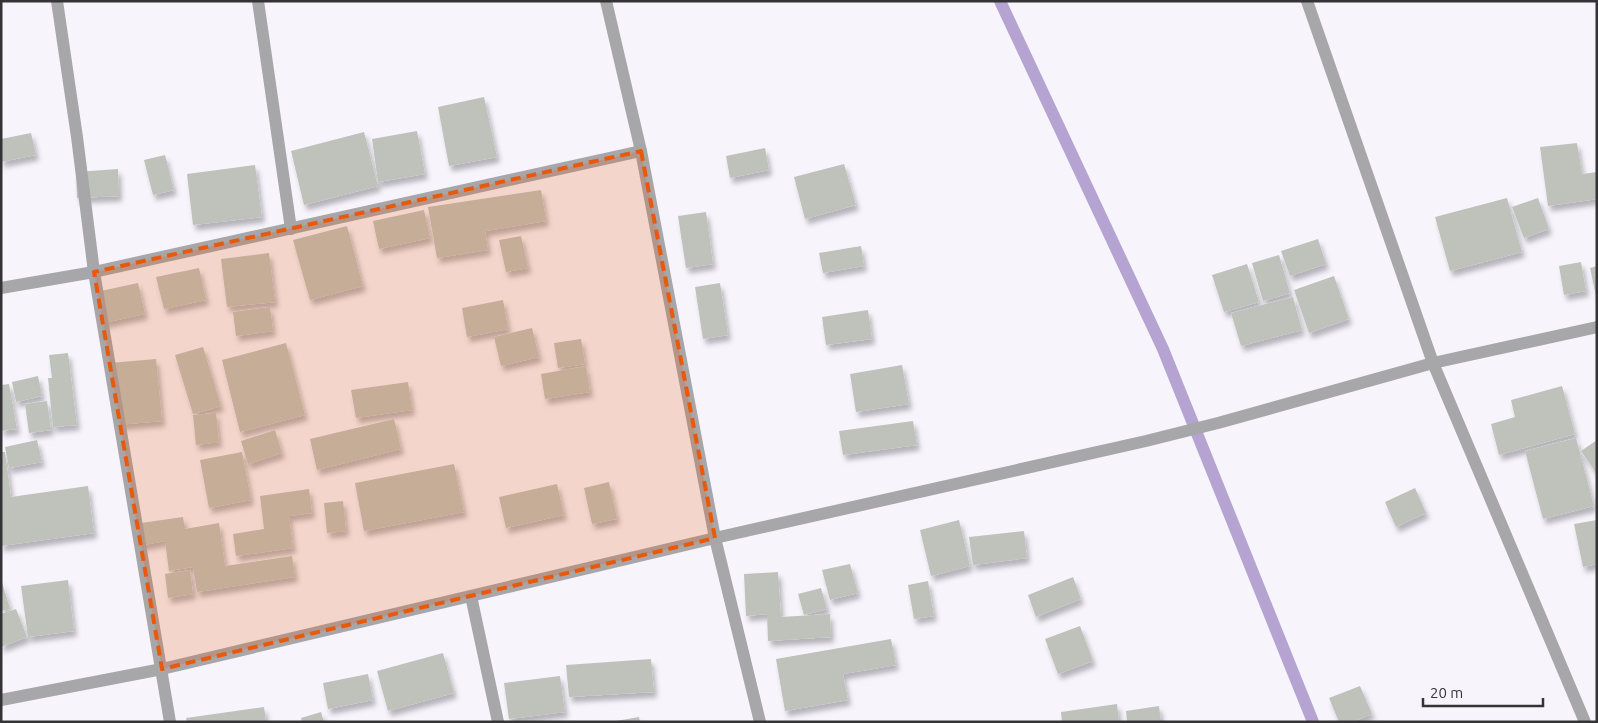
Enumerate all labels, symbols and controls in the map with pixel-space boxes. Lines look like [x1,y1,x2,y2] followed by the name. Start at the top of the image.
[1423,676,1543,708] scale bar
[1430,684,1463,701] text: 20 m

